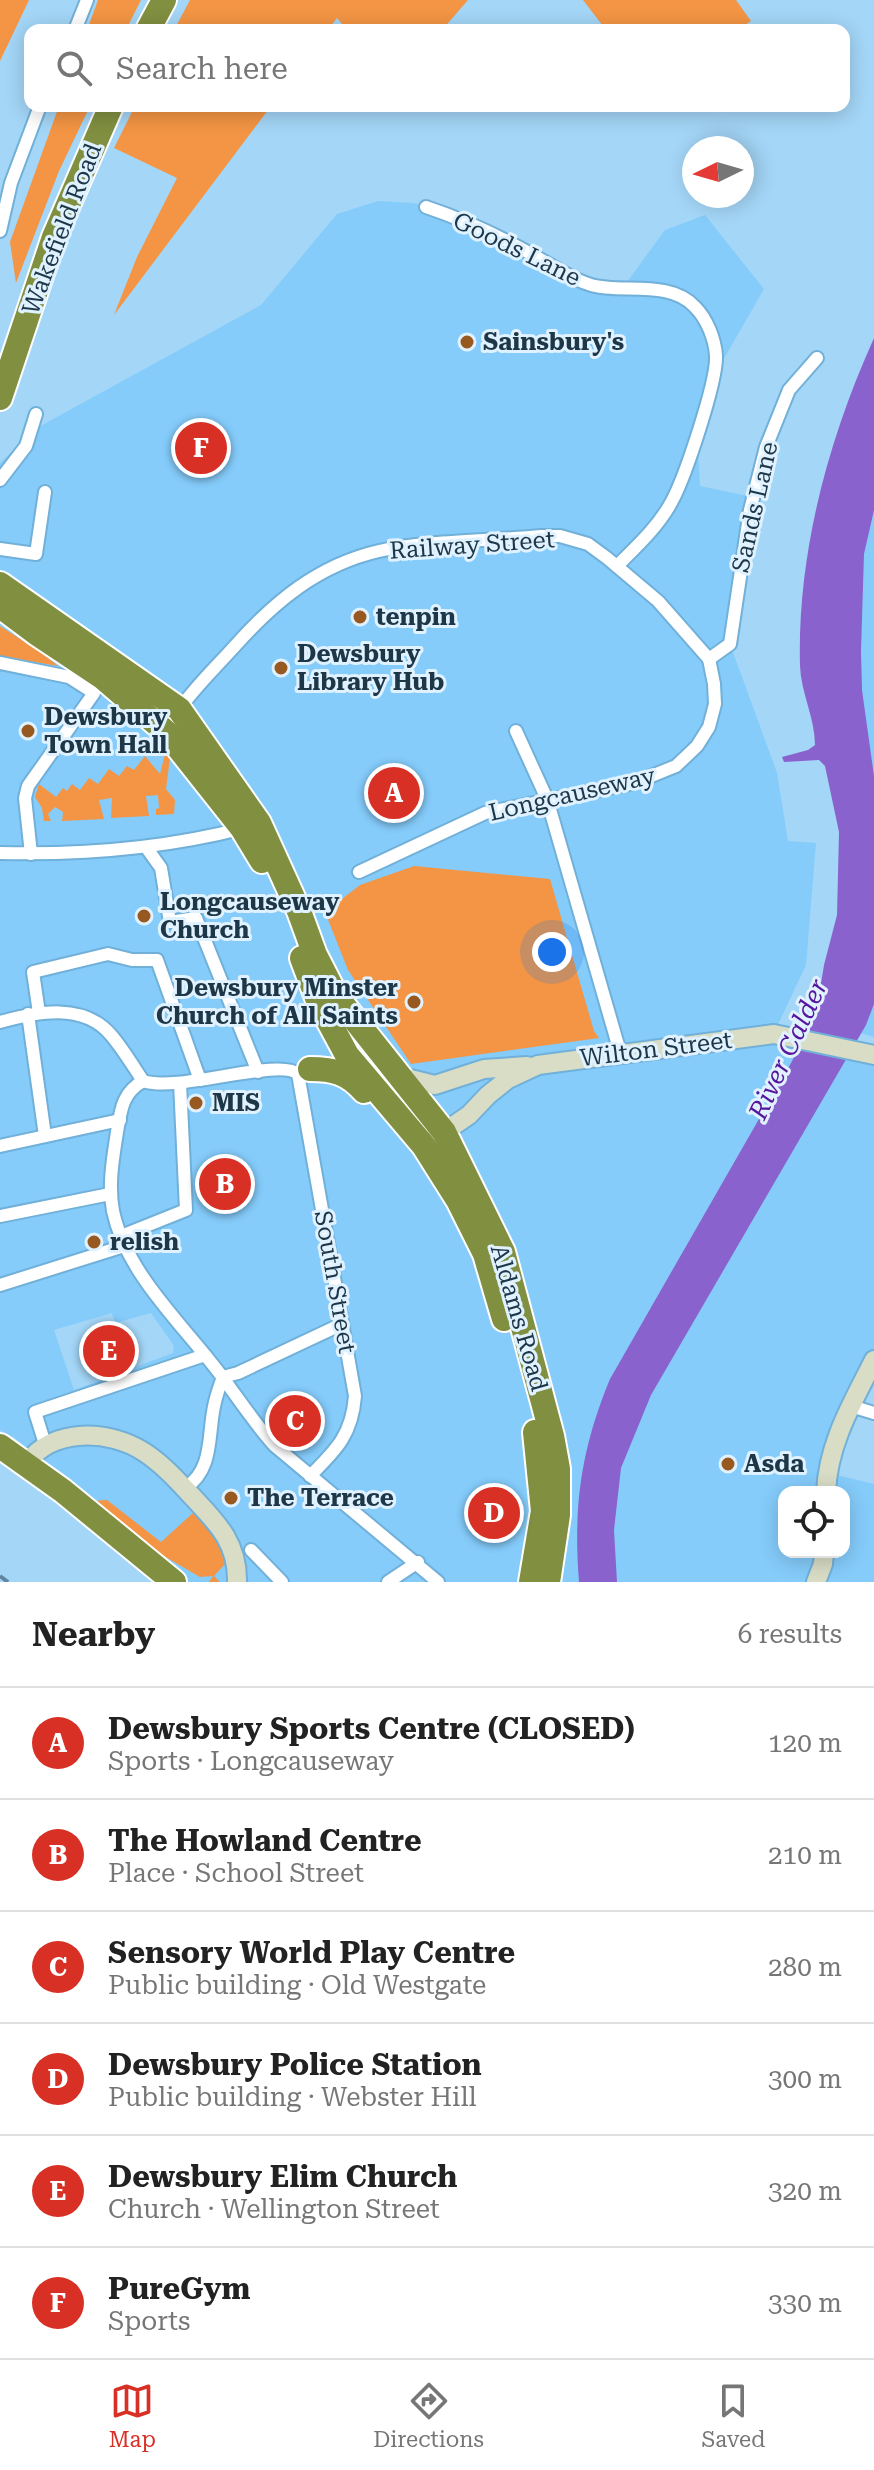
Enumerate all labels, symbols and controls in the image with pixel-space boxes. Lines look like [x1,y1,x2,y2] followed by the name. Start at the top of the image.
[24,24,850,112] search box
[52,46,96,90] icon: search
[116,51,288,86] text: Search here
[682,136,754,208] north arrow
[17,140,107,318] street label: Wakefield Road
[449,206,585,292] street label: Goods Lane
[483,328,624,356] place label: Sainsbury's
[458,333,476,351] marker: Sainsbury's
[175,418,227,478] pin: F
[726,439,784,575] street label: Sands Lane
[388,525,556,565] street label: Railway Street
[376,603,456,631] place label: tenpin
[351,608,369,626] marker: tenpin
[297,640,444,696] place label: Dewsbury Library Hub
[272,659,290,677] marker: Dewsbury Library Hub
[44,703,168,759] place label: Dewsbury Town Hall
[19,722,37,740] marker: Dewsbury Town Hall
[486,761,659,827] street label: Longcauseway
[368,763,420,823] pin: A
[160,888,340,944] place label: Longcauseway Church
[135,907,153,925] marker: Longcauseway Church
[532,932,572,972] your location
[156,974,398,1030] place label: Dewsbury Minster Church of All Saints
[742,974,834,1125] water label: River Calder
[405,993,423,1011] marker: Dewsbury Minster Church of All Saints
[578,1026,734,1072] street label: Wilton Street
[212,1089,260,1117] place label: MIS
[187,1094,205,1112] marker: MIS
[199,1154,251,1214] pin: B
[309,1208,361,1356] street label: South Street
[110,1228,179,1256] place label: relish
[85,1233,103,1251] marker: relish
[485,1241,553,1395] street label: Aldams Road
[83,1321,135,1381] pin: E
[269,1391,321,1451] pin: C
[744,1450,804,1478] place label: Asda
[719,1455,737,1473] marker: Asda
[468,1483,520,1543] pin: D
[247,1484,394,1512] place label: The Terrace
[778,1486,850,1558] map controls
[778,1486,850,1558] button: locate
[222,1489,240,1507] marker: The Terrace
[32,1614,155,1654] text: Nearby
[738,1619,842,1649] text: 6 results
[108,1711,635,1746] text: Dewsbury Sports Centre (CLOSED)
[49,1728,67,1758] text: A
[768,1728,842,1758] text: 120 m
[108,1746,394,1776] text: Sports · Longcauseway
[108,1823,422,1858] text: The Howland Centre
[49,1840,67,1870] text: B
[768,1840,842,1870] text: 210 m
[108,1858,364,1888] text: Place · School Street
[108,1935,515,1970] text: Sensory World Play Centre
[49,1952,67,1982] text: C
[768,1952,842,1982] text: 280 m
[108,1970,486,2000] text: Public building · Old Westgate
[108,2047,482,2082] text: Dewsbury Police Station
[48,2064,68,2094] text: D
[768,2064,842,2094] text: 300 m
[108,2082,476,2112] text: Public building · Webster Hill
[108,2159,457,2194] text: Dewsbury Elim Church
[50,2176,66,2206] text: E
[768,2176,842,2206] text: 320 m
[108,2194,440,2224] text: Church · Wellington Street
[108,2271,251,2306] text: PureGym
[50,2288,66,2318] text: F
[768,2288,842,2318] text: 330 m
[108,2306,190,2336] text: Sports
[109,2379,156,2452] tab: Map
[373,2379,484,2452] tab: Directions
[701,2379,765,2452] tab: Saved

